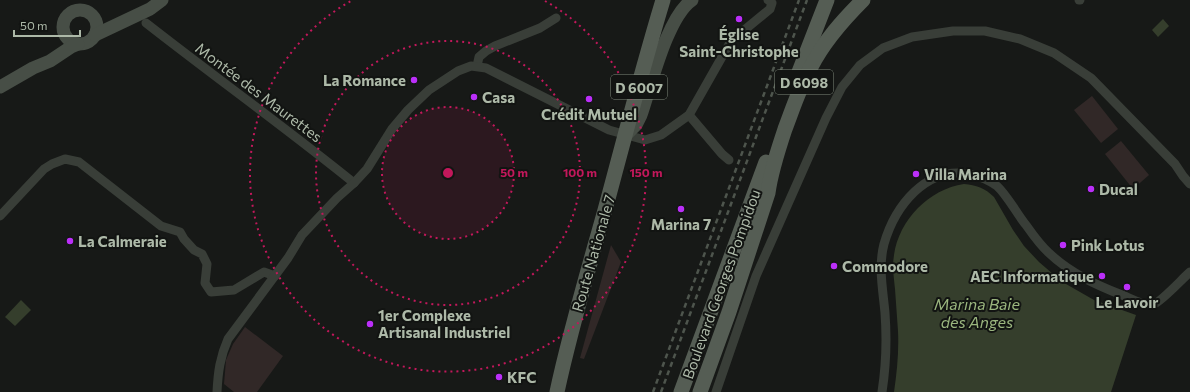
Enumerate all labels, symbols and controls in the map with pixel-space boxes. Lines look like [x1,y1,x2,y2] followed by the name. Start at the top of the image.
[14,12,80,38] scale bar
[734,14,744,24] marker: Église Saint-Christophe
[20,18,48,32] text: 50 m
[679,25,799,60] place label: Église Saint-Christophe
[192,39,326,146] street label: Montée des Maurettes
[775,70,833,94] road number: D 6098
[323,71,406,89] place label: La Romance
[409,75,419,85] marker: La Romance
[611,75,667,99] road number: D 6007
[482,88,515,106] place label: Casa
[469,92,479,102] marker: Casa
[584,94,594,104] marker: Crédit Mutuel
[541,105,637,123] place label: Crédit Mutuel
[500,165,528,179] text: 50 m
[563,165,597,179] text: 100 m
[629,165,663,179] text: 150 m
[924,165,1007,183] place label: Villa Marina
[441,166,455,180] centre of rings
[911,169,921,179] marker: Villa Marina
[1099,180,1138,198] place label: Ducal
[1086,184,1096,194] marker: Ducal
[678,187,764,381] street label: Boulevard Georges Pompidou
[568,192,618,314] street label: Route Nationale 7
[676,204,686,214] marker: Marina 7
[651,215,711,233] place label: Marina 7
[78,232,167,250] place label: La Calmeraie
[65,236,75,246] marker: La Calmeraie
[1071,236,1145,254] place label: Pink Lotus
[1058,240,1068,250] marker: Pink Lotus
[842,257,928,275] place label: Commodore
[829,261,839,271] marker: Commodore
[970,267,1094,285] place label: AEC Informatique
[1097,271,1107,281] marker: AEC Informatique
[1122,282,1132,292] marker: Le Lavoir
[1095,293,1159,311] place label: Le Lavoir
[934,294,1020,331] water label: Marina Baie des Anges
[378,306,510,341] place label: 1er Complexe Artisanal Industriel
[365,319,375,329] marker: 1er Complexe Artisanal Industriel
[507,368,536,386] place label: KFC
[494,372,504,382] marker: KFC

